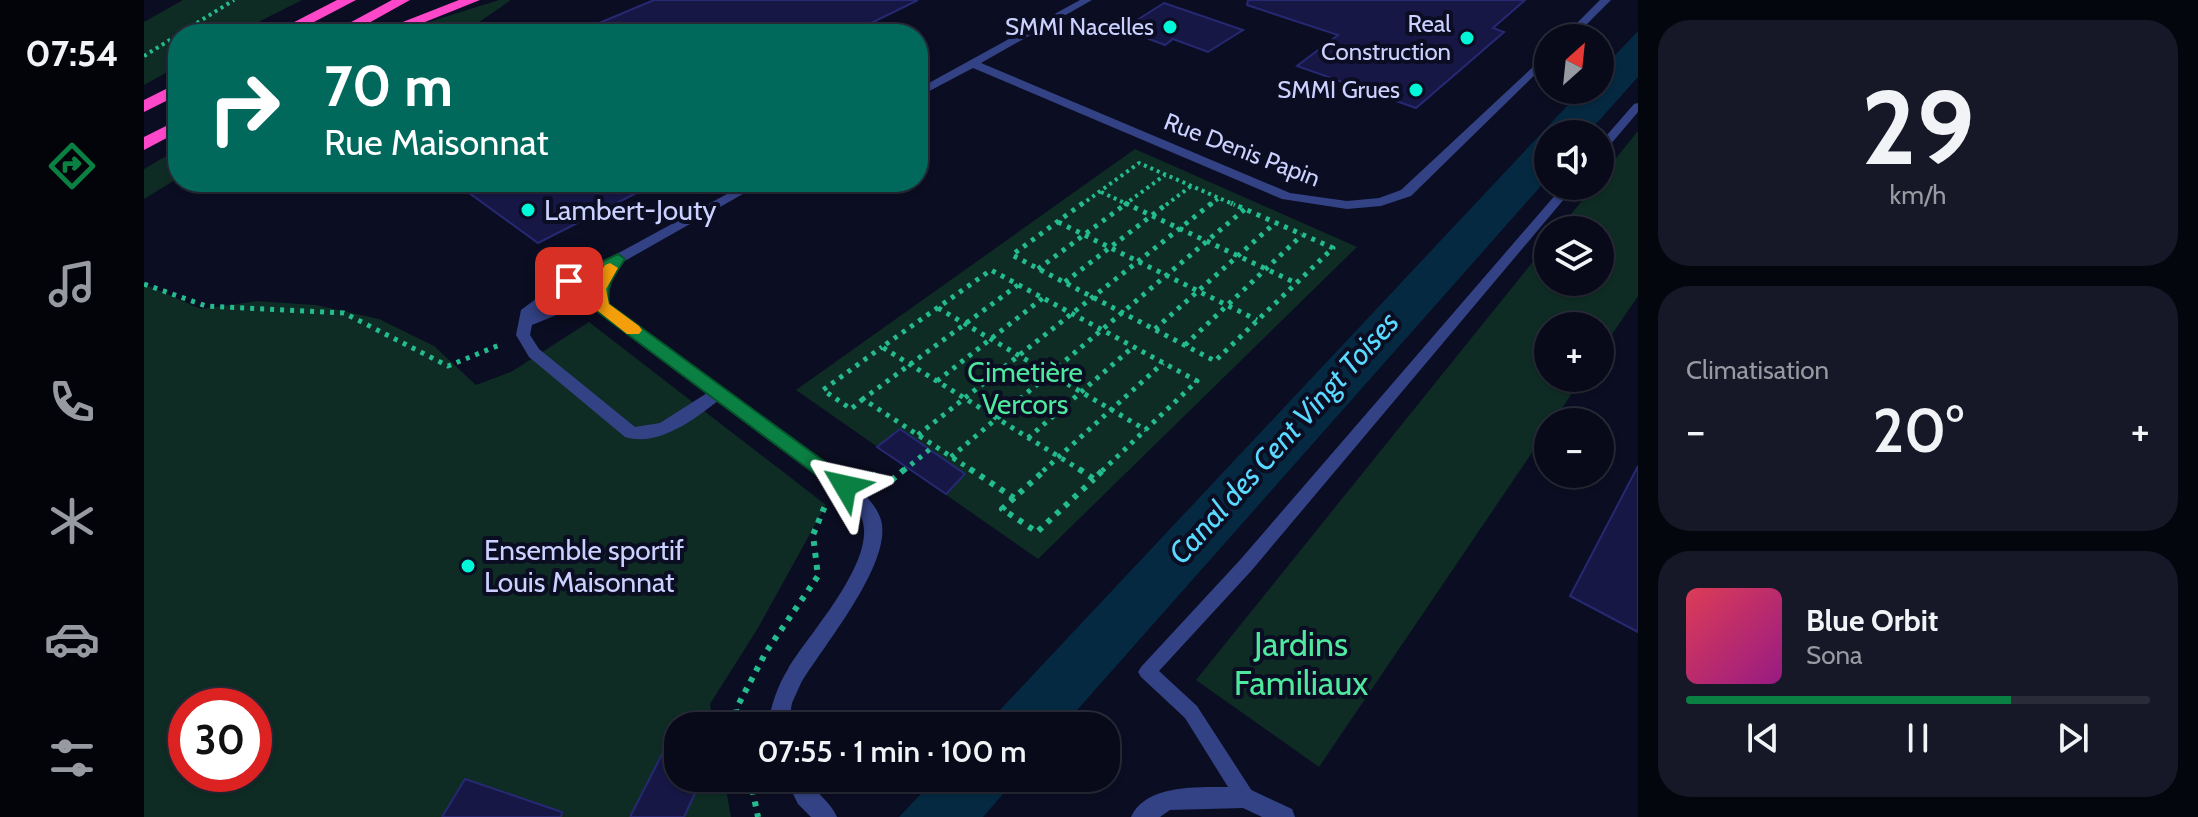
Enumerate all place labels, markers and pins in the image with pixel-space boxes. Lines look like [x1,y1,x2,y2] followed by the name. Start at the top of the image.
[1321,9,1451,66] place label: Real Construction
[1005,12,1154,41] place label: SMMI Nacelles
[1161,18,1179,36] marker: SMMI Nacelles
[1458,29,1476,47] marker: Real Construction
[1277,75,1400,104] place label: SMMI Grues
[1407,81,1425,99] marker: SMMI Grues
[544,193,716,227] place label: Lambert-Jouty
[519,201,537,219] marker: Lambert-Jouty
[535,247,603,315] pin
[484,533,684,599] place label: Ensemble sportif Louis Maisonnat
[459,557,477,575] marker: Ensemble sportif Louis Maisonnat

